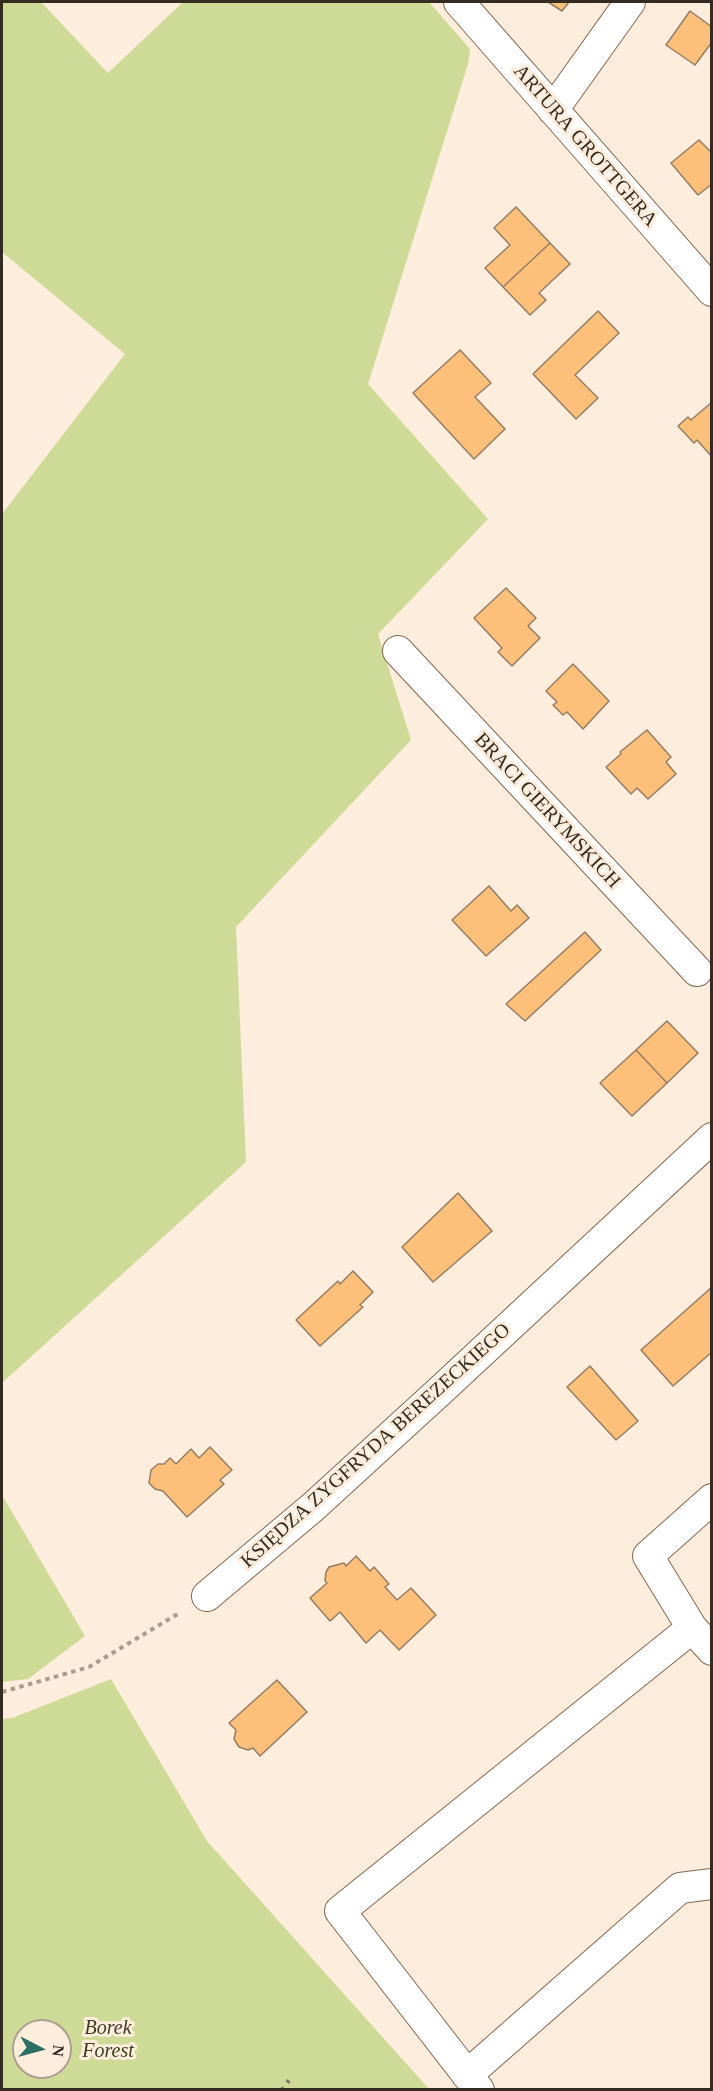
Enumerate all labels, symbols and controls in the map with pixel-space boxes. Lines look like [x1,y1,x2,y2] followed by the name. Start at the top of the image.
[508,60,662,232] street label: ARTURA GROTTGERA
[469,728,625,894] street label: BRACI GIERYMSKICH
[236,1319,516,1573] street label: KSIĘDZA ZYGFRYDA BEREZECKIEGO
[82,2017,134,2064] park label: Borek Forest
[12,2019,72,2079] north arrow
[49,2044,67,2057] text: N

